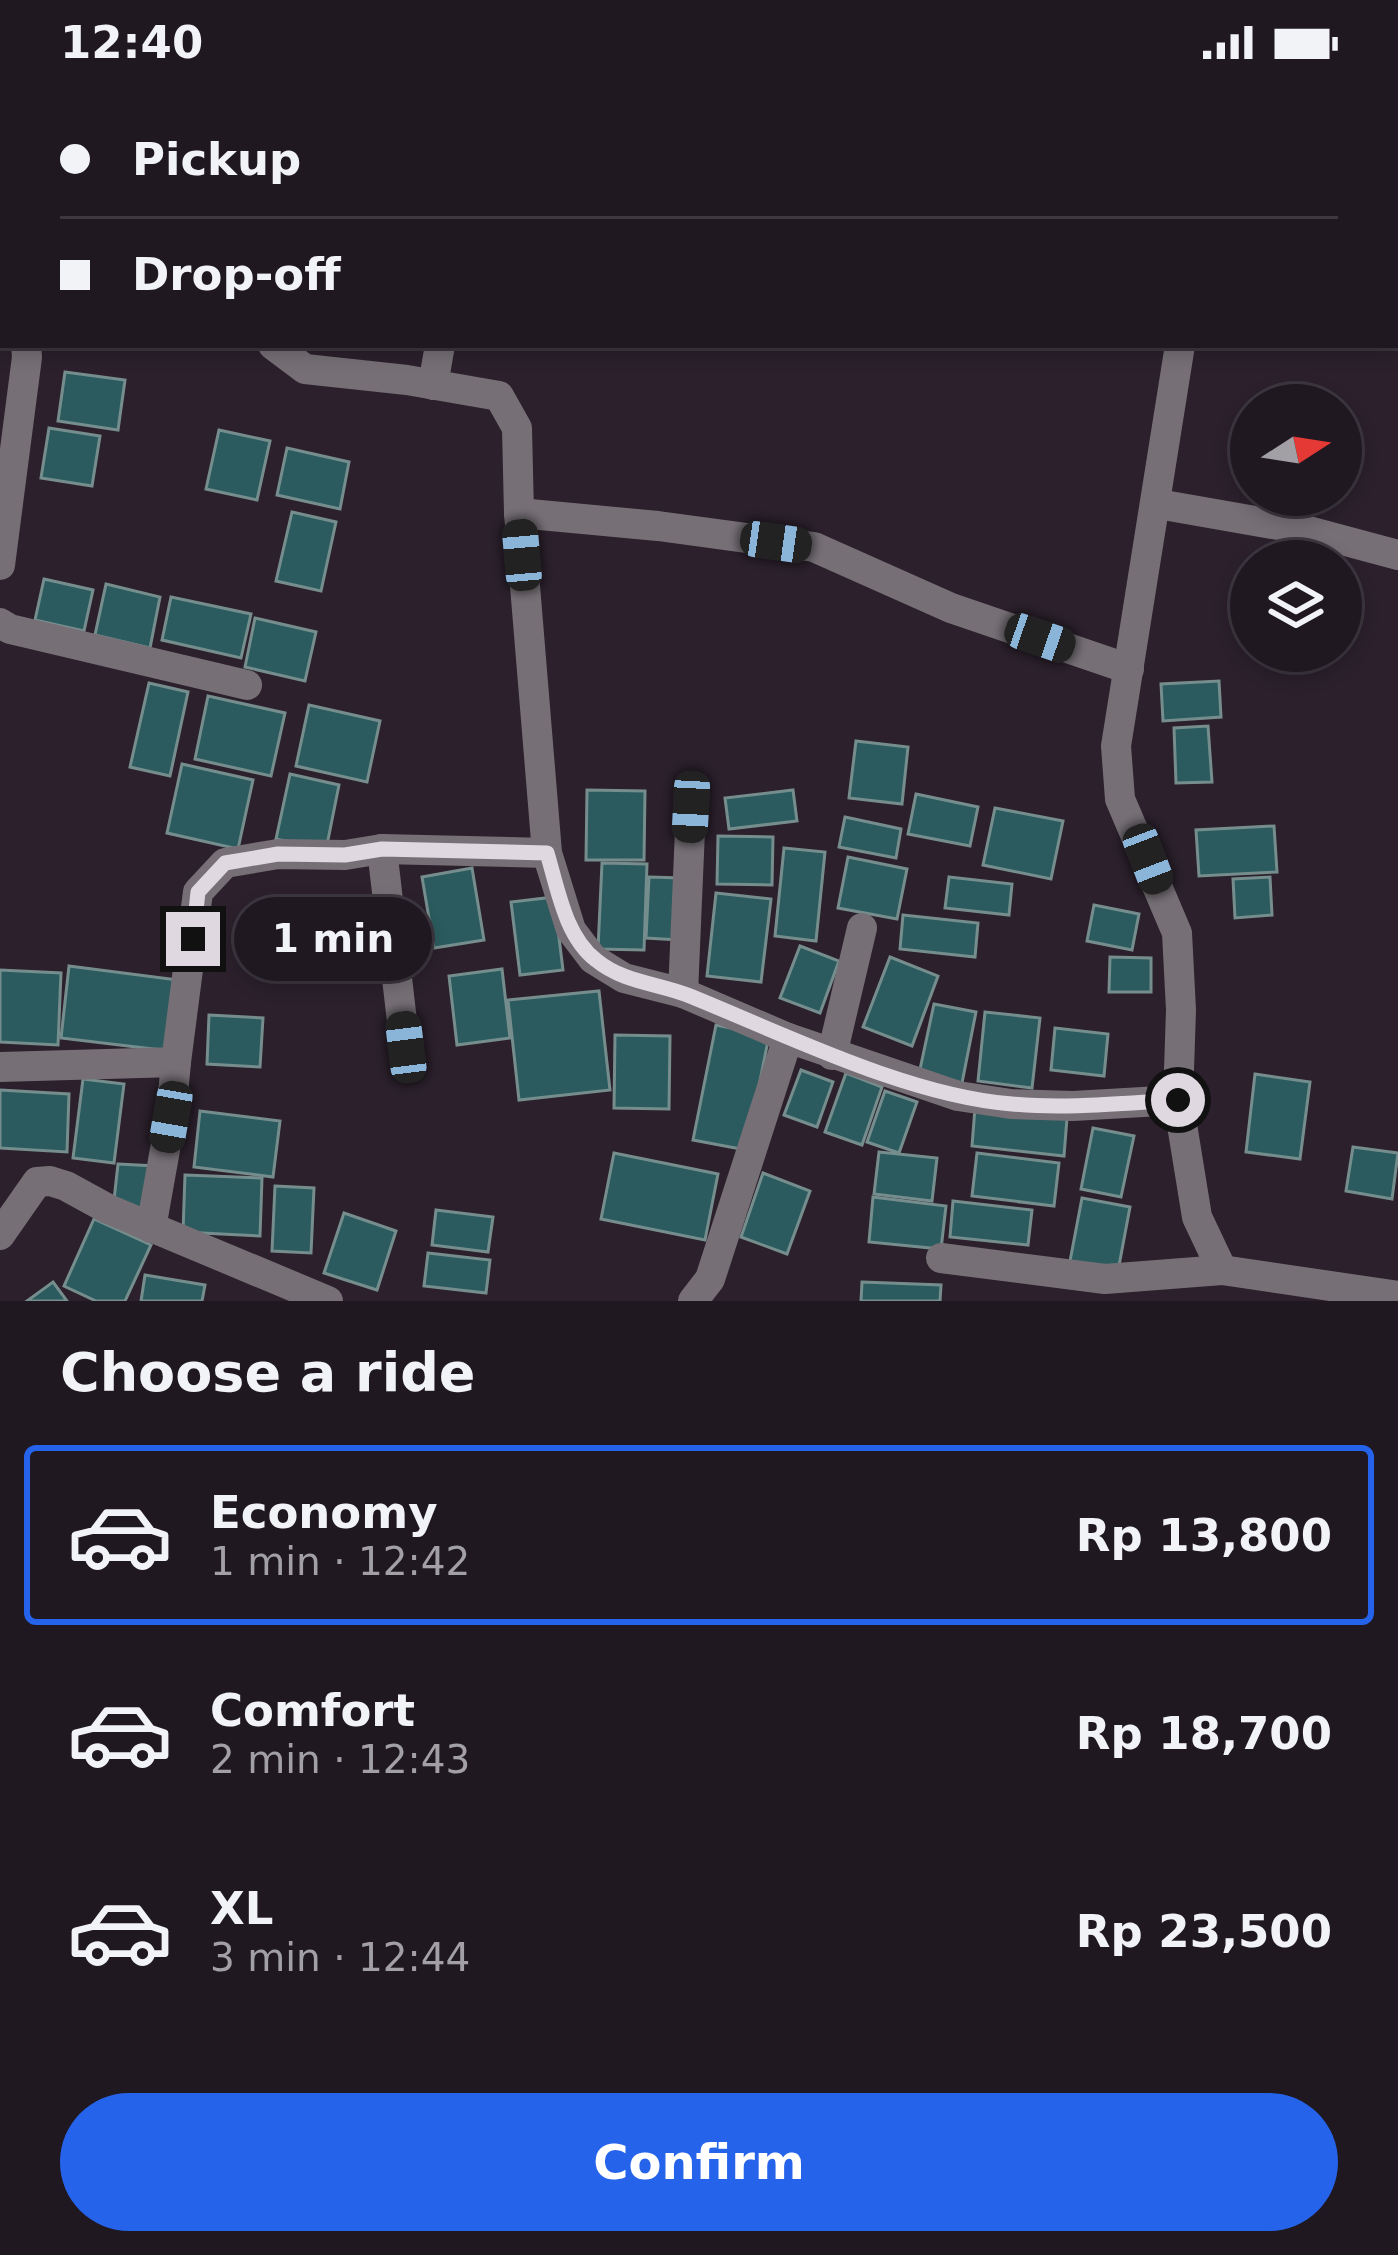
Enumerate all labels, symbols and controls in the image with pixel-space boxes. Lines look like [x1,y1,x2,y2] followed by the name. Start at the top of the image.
[60,16,203,69] text: 12:40
[132,133,301,186] text: Pickup
[132,248,341,301] text: Drop-off
[1230,384,1362,516] north arrow
[1230,384,1362,672] map controls
[501,518,543,592] car
[738,519,814,565] car
[1230,540,1362,672] button: layers
[1000,609,1080,667] car
[671,770,711,844] car
[1118,819,1178,899] car
[235,897,433,981] callout: 1 min
[166,912,220,966] route end
[272,916,394,961] text: 1 min
[384,1009,428,1085] car
[1151,1073,1205,1127] route start
[147,1078,195,1156] car
[60,1341,476,1404] text: Choose a ride
[66,1481,174,1589] icon: car
[210,1486,438,1539] text: Economy
[1076,1509,1332,1562] text: Rp 13,800
[210,1539,470,1584] text: 1 min · 12:42
[66,1679,174,1787] icon: car
[210,1684,415,1737] text: Comfort
[1076,1707,1332,1760] text: Rp 18,700
[210,1737,470,1782] text: 2 min · 12:43
[66,1877,174,1985] icon: car
[210,1882,273,1935] text: XL
[1076,1905,1332,1958] text: Rp 23,500
[210,1935,470,1980] text: 3 min · 12:44
[60,2093,1338,2231] button: Confirm

